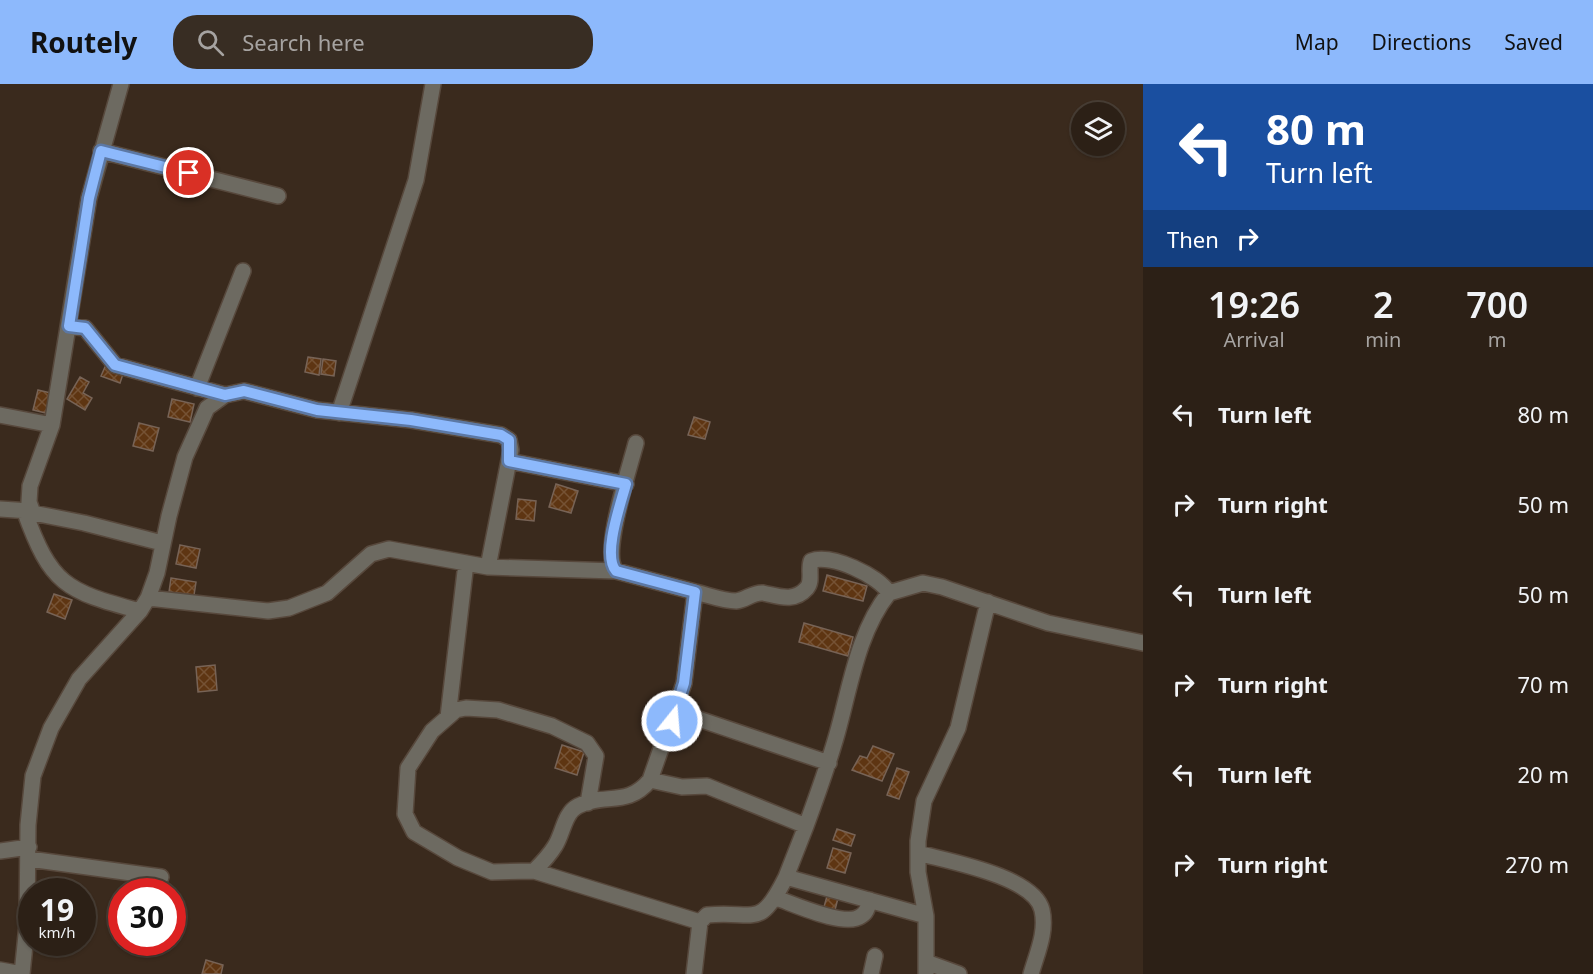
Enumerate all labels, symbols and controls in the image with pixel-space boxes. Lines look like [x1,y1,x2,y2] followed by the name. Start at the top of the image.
[173,15,593,69] search box
[30,23,137,61] text: Routely
[194,26,227,59] icon: search
[242,27,365,57] text: Search here
[1295,28,1339,56] text: Map
[1372,28,1471,56] text: Directions
[1504,28,1563,56] text: Saved
[1266,100,1366,157] text: 80 m
[1071,102,1125,156] map controls
[1071,102,1125,156] button: layers
[1167,108,1245,186] icon: left
[163,147,214,198] pin
[1266,154,1372,191] text: Turn left
[172,156,205,189] icon: arrive
[1231,222,1264,255] icon: right
[1167,224,1219,254] text: Then
[1208,280,1300,329] text: 19:26
[1373,280,1394,329] text: 2
[1466,280,1528,329] text: 700
[1224,326,1285,353] text: Arrival
[1365,326,1401,353] text: min
[1488,326,1507,353] text: m
[1167,398,1200,431] icon: left
[1218,399,1312,429] text: Turn left
[1518,399,1569,429] text: 80 m
[1167,488,1200,521] icon: right
[1218,489,1328,519] text: Turn right
[1518,489,1569,519] text: 50 m
[1167,578,1200,611] icon: left
[1218,579,1312,609] text: Turn left
[1518,579,1569,609] text: 50 m
[1167,668,1200,701] icon: right
[1218,669,1328,699] text: Turn right
[1518,669,1569,699] text: 70 m
[640,689,704,753] position arrow
[1167,758,1200,791] icon: left
[1218,759,1312,789] text: Turn left
[1518,759,1569,789] text: 20 m
[1167,848,1200,881] icon: right
[1218,849,1328,879] text: Turn right
[1505,849,1569,879] text: 270 m
[108,878,186,956] speed limit sign: 30
[40,889,74,930] text: 19
[39,922,75,942] text: km/h

